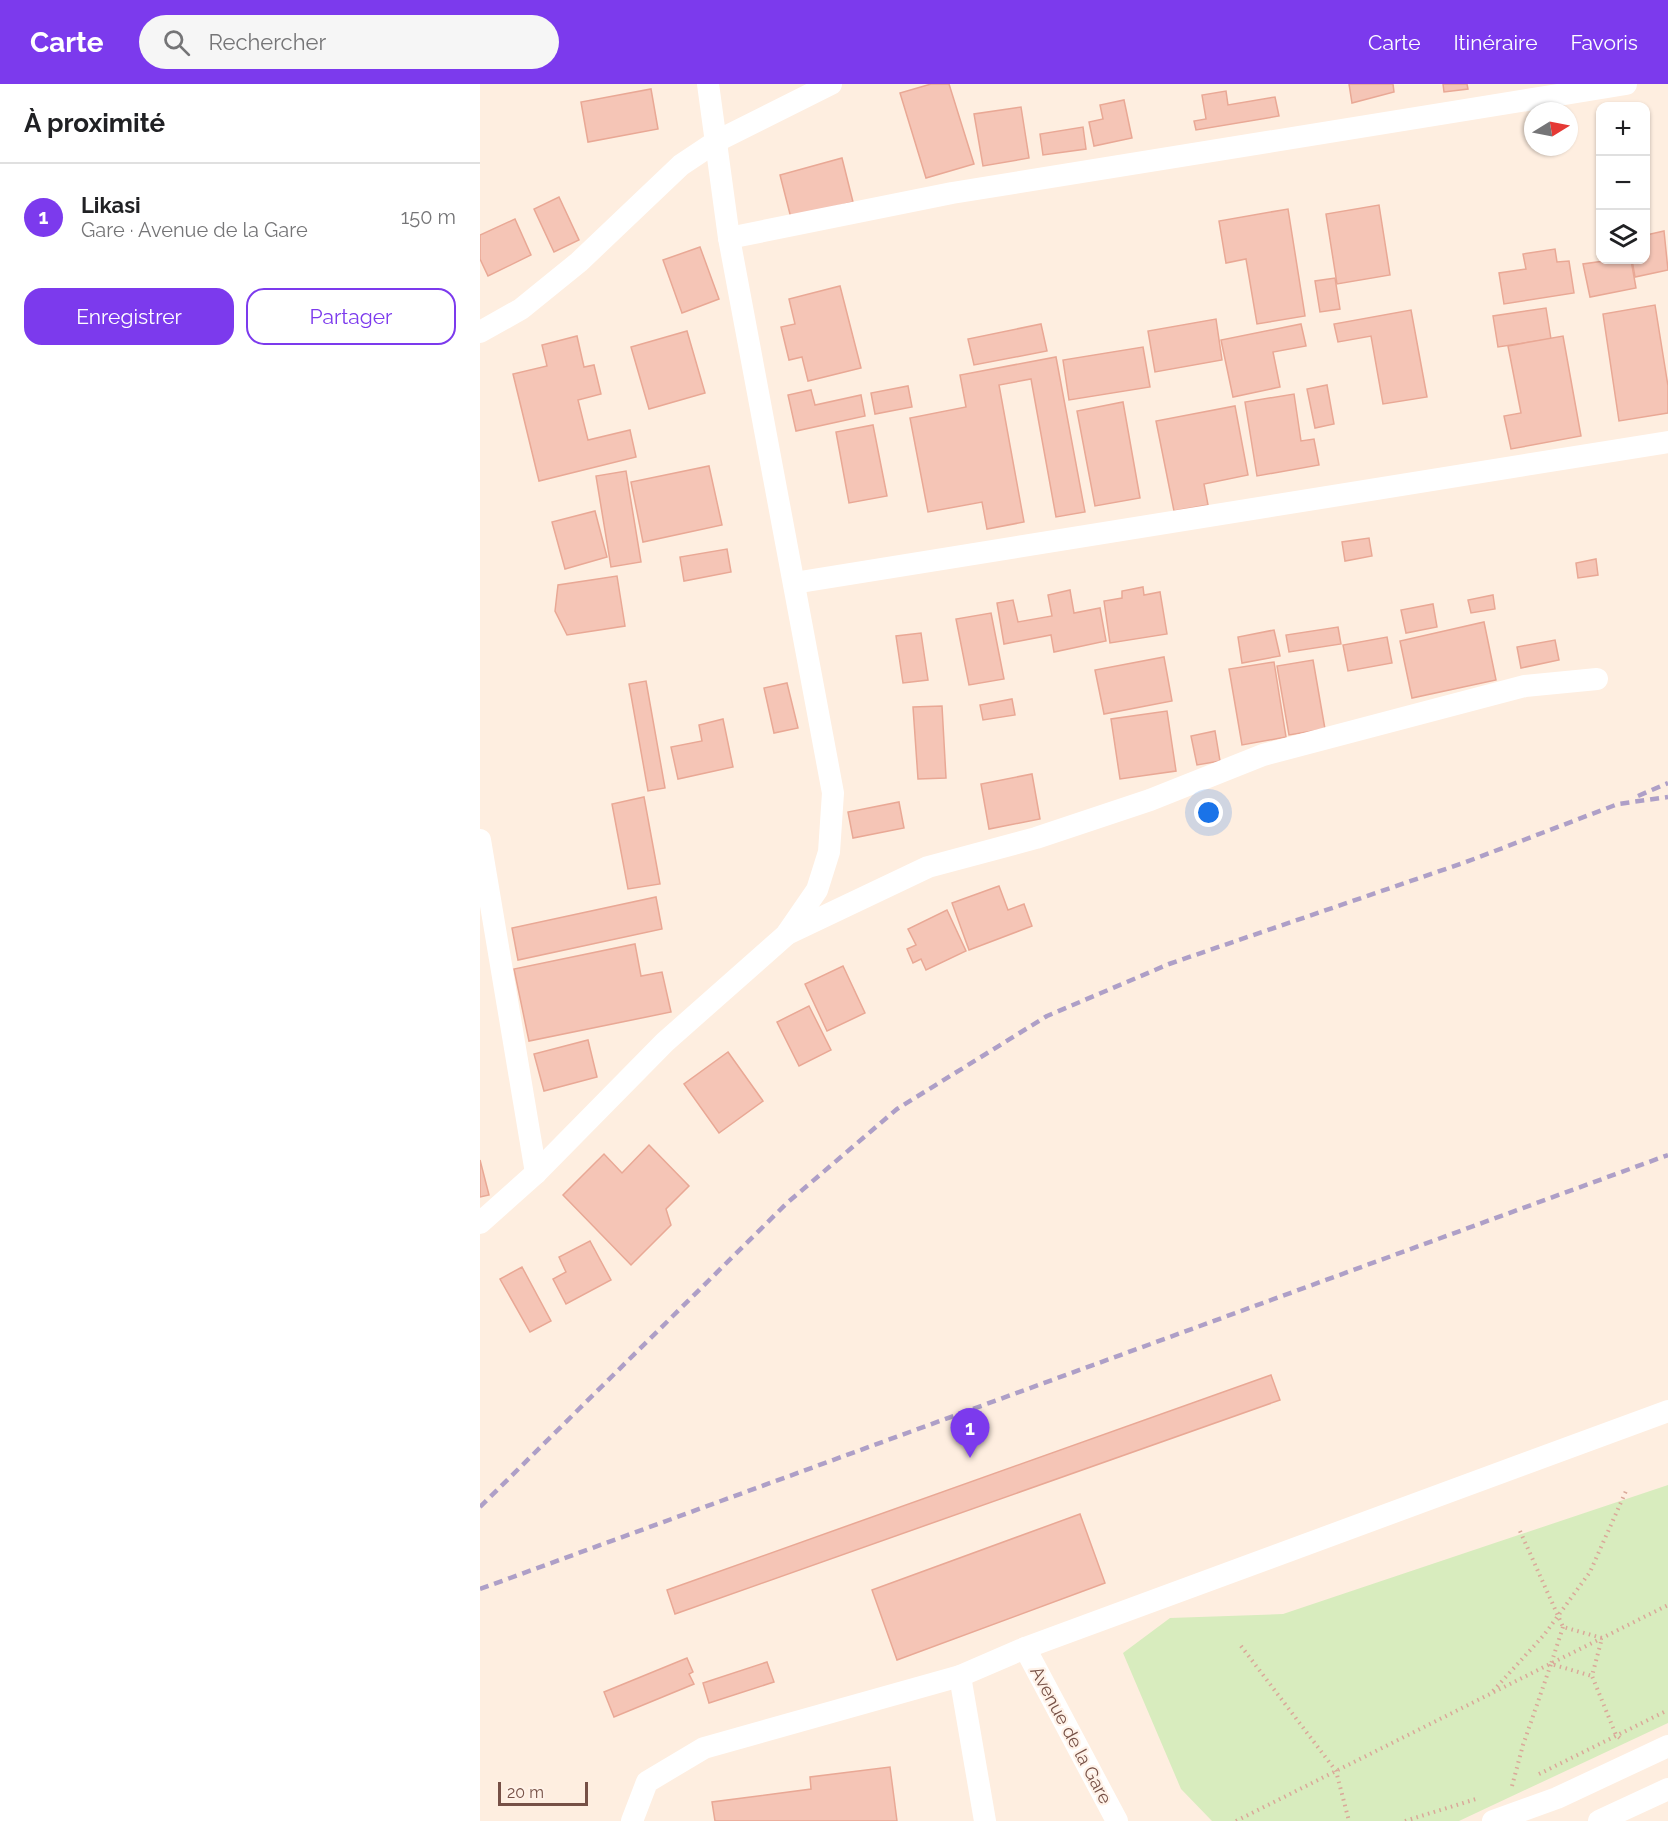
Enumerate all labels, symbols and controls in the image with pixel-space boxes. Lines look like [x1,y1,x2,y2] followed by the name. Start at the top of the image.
[139,15,559,69] search box
[30,26,103,59] text: Carte
[160,26,193,59] icon: search
[208,29,326,55] text: Rechercher
[1368,30,1420,55] text: Carte
[1453,30,1537,55] text: Itinéraire
[1570,30,1638,55] text: Favoris
[1524,102,1578,156] north arrow
[1596,102,1650,264] map controls
[1596,102,1650,156] button: +
[24,108,165,138] text: À proximité
[1596,156,1650,210] button: −
[81,192,141,218] text: Likasi
[39,205,48,229] text: 1
[401,205,456,229] text: 150 m
[1596,210,1650,264] button: layers
[81,218,308,242] text: Gare · Avenue de la Gare
[24,288,234,345] button: Enregistrer
[246,288,456,345] button: Partager
[1194,798,1223,827] your location
[950,1408,990,1458] pin: 1
[1026,1662,1117,1807] street label: Avenue de la Gare
[498,1779,588,1806] scale bar
[507,1783,544,1802] text: 20 m

